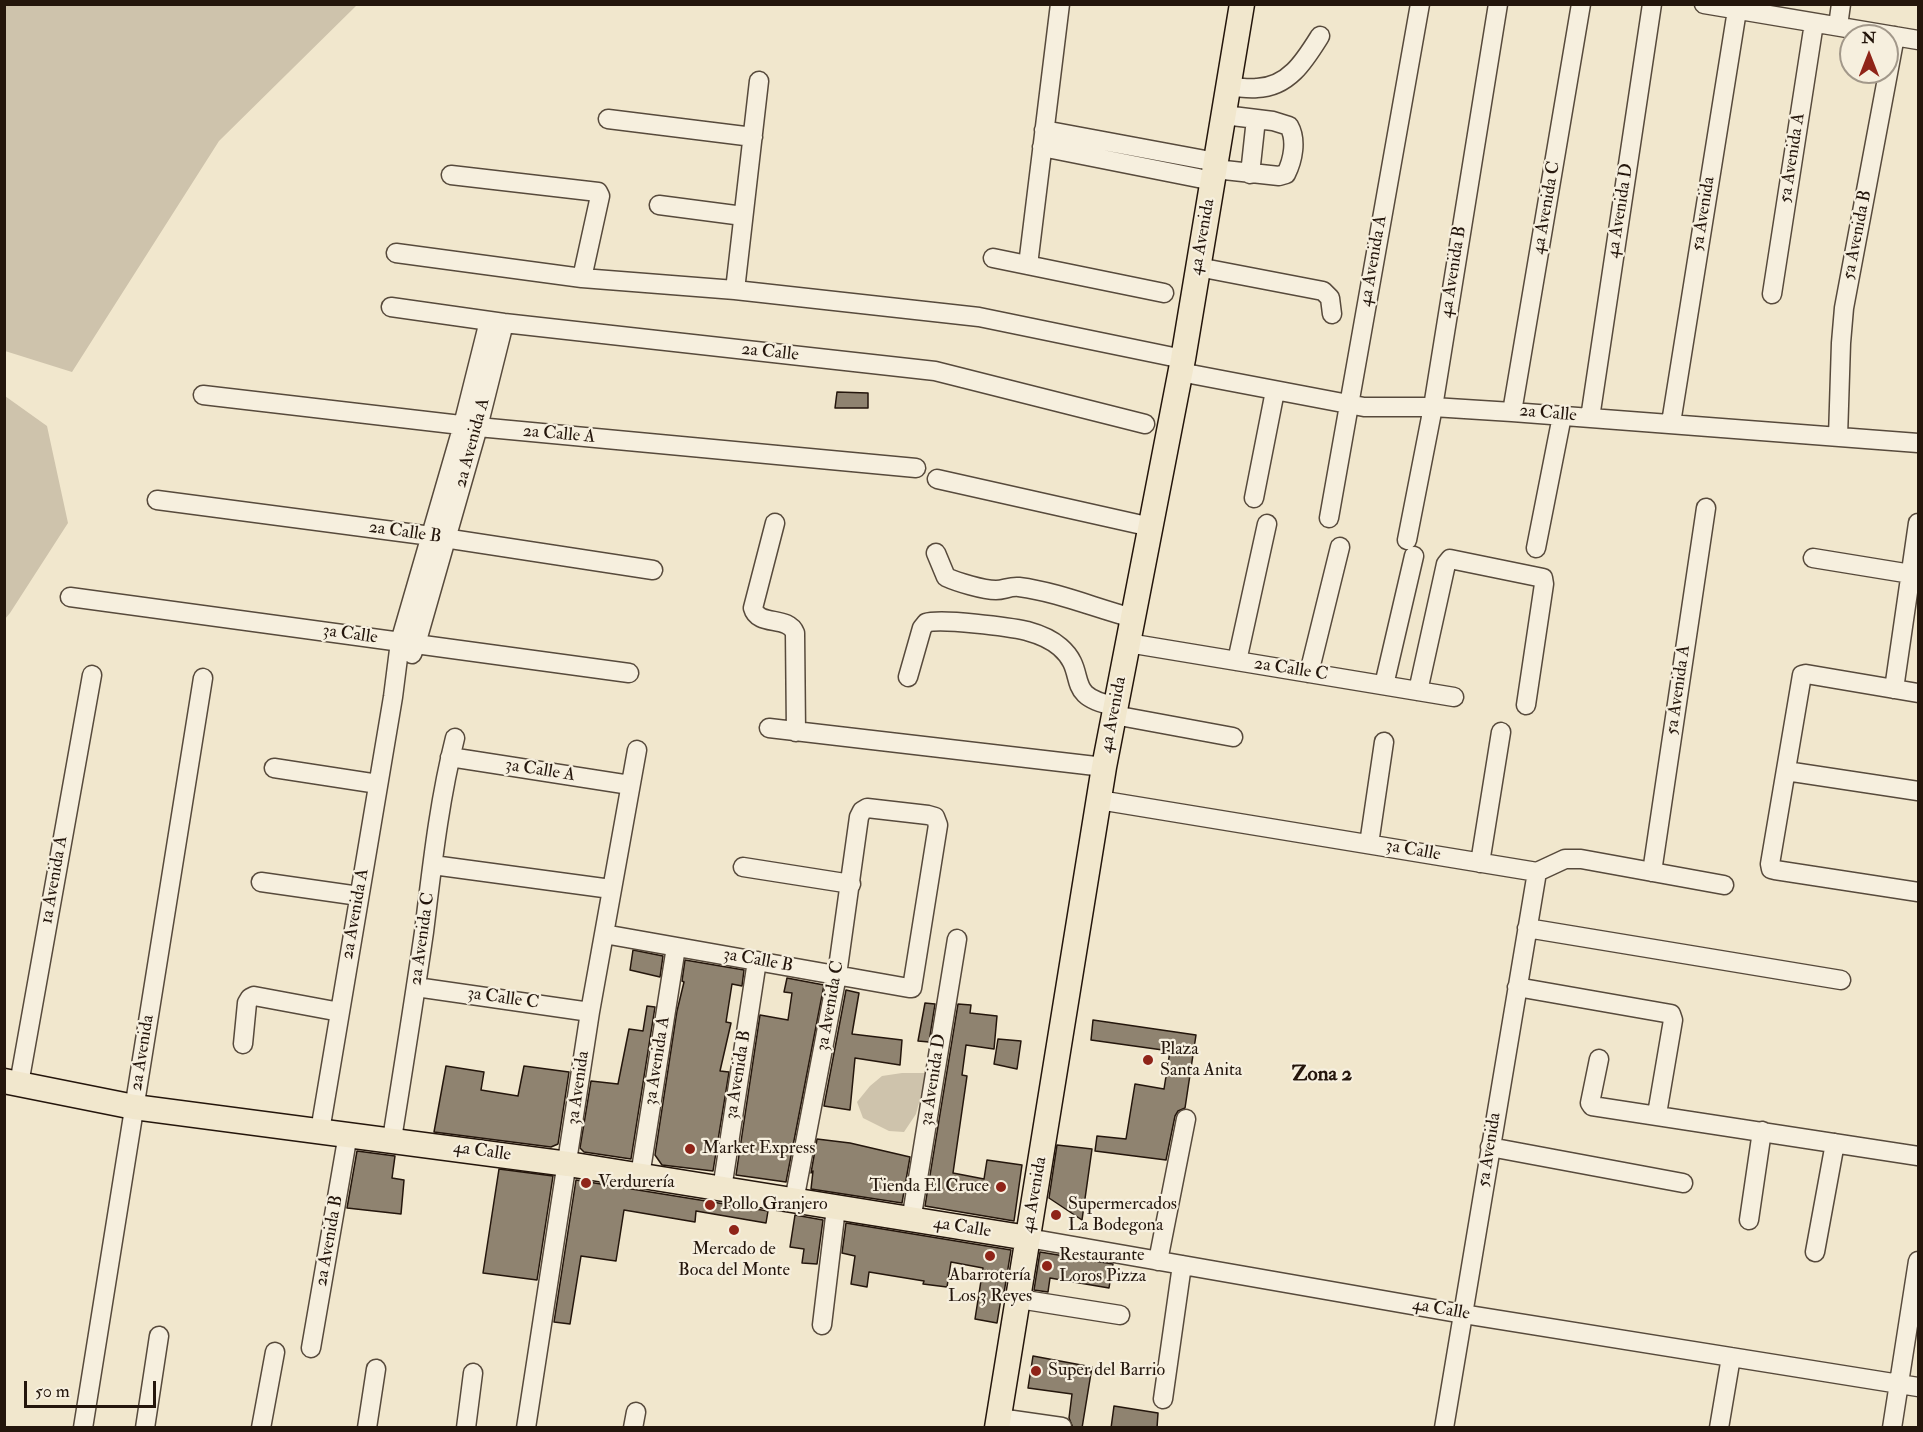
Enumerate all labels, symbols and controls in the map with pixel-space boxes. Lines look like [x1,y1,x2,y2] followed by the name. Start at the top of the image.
[1839,24,1899,84] north arrow
[1862,28,1876,48] text: N
[1775,112,1811,204] street label: 5a Avenida A
[1528,160,1566,256] street label: 4a Avenida C
[1603,162,1639,260] street label: 4a Avenida D
[1687,175,1721,253] street label: 5a Avenida
[1839,188,1877,282] street label: 5a Avenida B
[1186,197,1220,277] street label: 4a Avenida
[1355,214,1393,308] street label: 4a Avenida A
[1436,224,1472,320] street label: 4a Avenida B
[740,339,800,367] street label: 2a Calle
[451,396,495,490] street label: 2a Avenida A
[1518,401,1578,427] street label: 2a Calle
[522,421,596,449] street label: 2a Calle A
[367,517,443,549] street label: 2a Calle B
[321,620,379,650] street label: 3a Calle
[1662,644,1696,736] street label: 5a Avenida A
[1253,654,1329,686] street label: 2a Calle C
[1096,675,1132,755] street label: 4a Avenida
[503,755,577,787] street label: 3a Calle A
[37,834,73,926] street label: 1a Avenida A
[1384,836,1442,866] street label: 3a Calle
[337,867,375,961] street label: 2a Avenida A
[406,891,440,987] street label: 2a Avenida C
[721,944,795,978] street label: 3a Calle B
[812,959,850,1053] street label: 3a Avenida C
[466,983,540,1015] street label: 3a Calle C
[126,1013,160,1093] street label: 2a Avenida
[640,1015,676,1107] street label: 3a Avenida A
[721,1029,757,1121] street label: 3a Avenida B
[916,1032,952,1128] street label: 3a Avenida D
[1160,1039,1242,1082] place label: Plaza Santa Anita
[563,1050,595,1126] street label: 3a Avenida
[1141,1053,1155,1067] marker: Plaza Santa Anita
[1292,1062,1352,1088] district label: Zona 2
[1473,1111,1507,1189] street label: 5a Avenida
[452,1137,512,1167] street label: 4a Calle
[702,1138,815,1160] place label: Market Express
[683,1142,697,1156] marker: Market Express
[1018,1155,1052,1235] street label: 4a Avenida
[598,1172,675,1194] place label: Verdurería
[579,1176,593,1190] marker: Verdurería
[869,1176,989,1198] place label: Tienda El Cruce
[994,1180,1008,1194] marker: Tienda El Cruce
[311,1194,349,1288] street label: 2a Avenida B
[722,1194,828,1216] place label: Pollo Granjero
[1068,1194,1177,1236] place label: Supermercados La Bodegona
[703,1198,717,1212] marker: Pollo Granjero
[1049,1208,1063,1222] marker: Supermercados La Bodegona
[932,1213,992,1243] street label: 4a Calle
[727,1223,741,1237] marker: Mercado de Boca del Monte
[678,1239,790,1282] place label: Mercado de Boca del Monte
[1059,1245,1146,1288] place label: Restaurante Loros Pizza
[983,1249,997,1263] marker: Abarrotería Los 3 Reyes
[1040,1259,1054,1273] marker: Restaurante Loros Pizza
[948,1265,1032,1308] place label: Abarrotería Los 3 Reyes
[1411,1294,1471,1326] street label: 4a Calle
[1048,1360,1165,1382] place label: Super del Barrio
[1029,1364,1043,1378] marker: Super del Barrio
[27,1369,159,1407] scale bar
[35,1380,70,1403] text: 50 m

